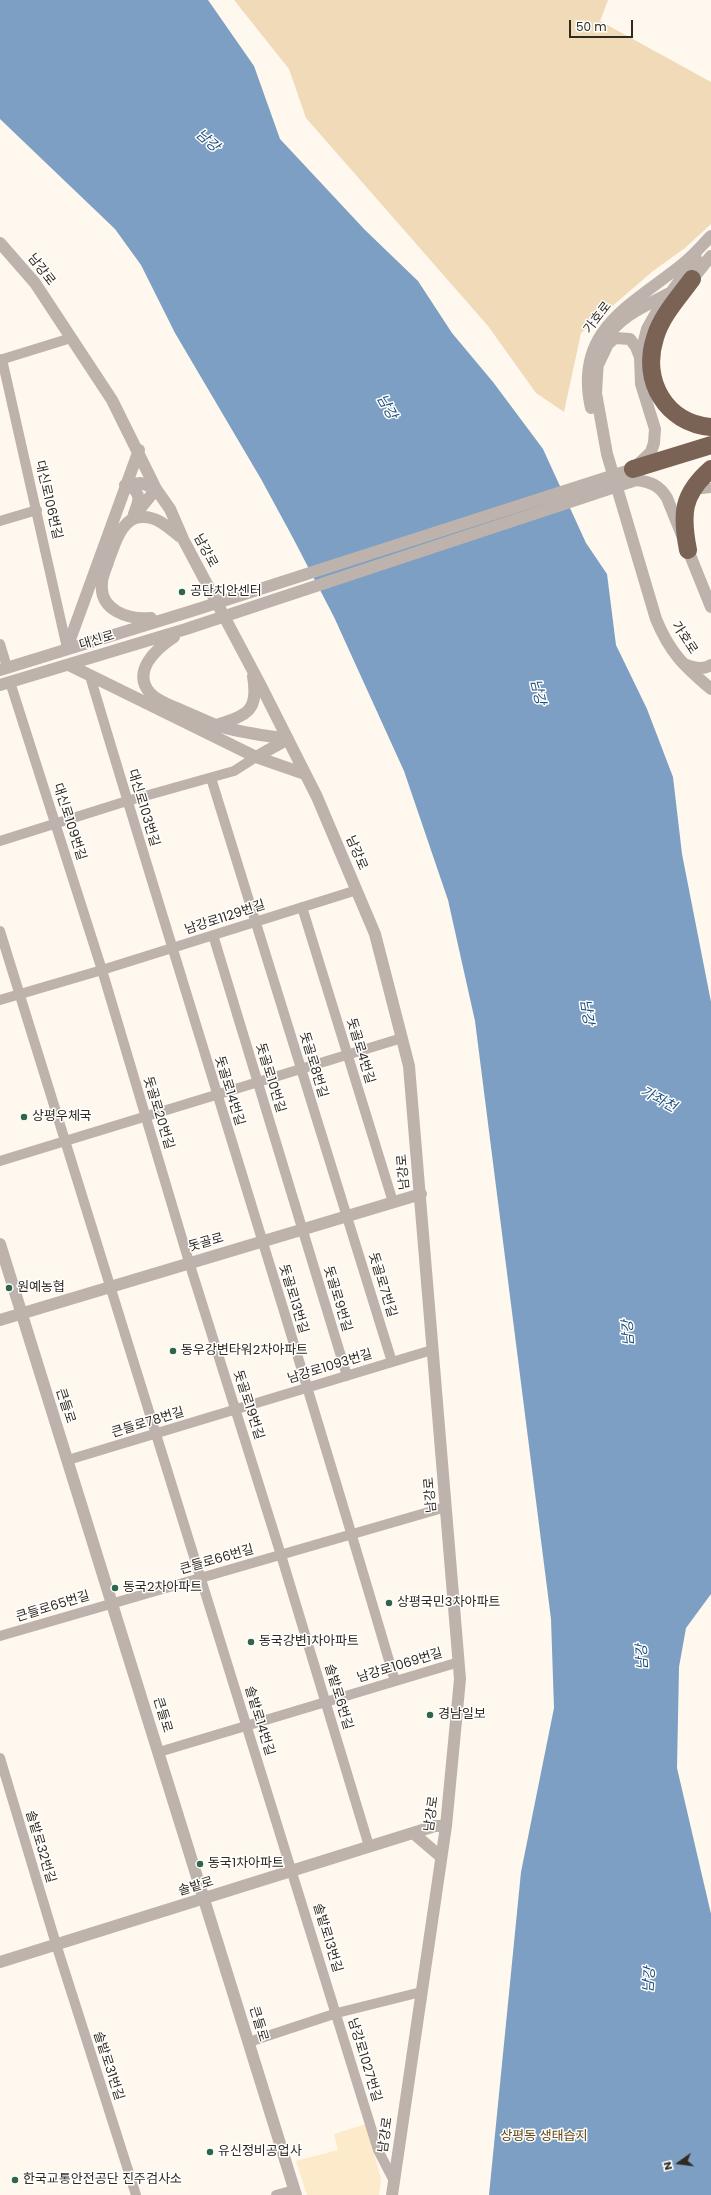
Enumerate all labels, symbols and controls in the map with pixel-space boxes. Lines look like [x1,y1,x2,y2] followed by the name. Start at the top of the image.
[571,12,635,38] scale bar
[576,18,607,35] text: 50 m
[192,126,222,156] water label: 남강
[24,251,58,289] street label: 남강로
[581,299,615,337] street label: 가호로
[372,392,400,422] water label: 남강
[31,459,65,541] street label: 대신로106번길
[190,531,220,571] street label: 남강로
[190,584,262,600] place label: 공단치안센터
[177,587,187,597] marker: 공단치안센터
[668,619,700,657] street label: 가호로
[78,628,116,654] street label: 대신로
[526,678,548,706] water label: 남강
[124,768,162,848] street label: 대신로103번길
[49,781,89,863] street label: 대신로109번길
[342,833,370,873] street label: 남강로
[183,898,267,938] street label: 남강로1129번길
[576,998,596,1026] water label: 남강
[343,1016,377,1086] street label: 돗골로4번길
[296,1030,330,1100] street label: 돗골로8번길
[252,1041,288,1115] street label: 돗골로10번길
[211,1054,247,1128] street label: 돗골로14번길
[140,1075,176,1151] street label: 돗골로20번길
[637,1084,679,1116] water label: 가좌천
[32,1109,92,1125] place label: 상평우체국
[19,1112,29,1122] marker: 상평우체국
[395,1153,413,1191] street label: 남강로
[187,1231,225,1255] street label: 돗골로
[365,1251,399,1319] street label: 돗골로7번길
[275,1262,311,1336] street label: 돗골로13번길
[320,1264,354,1334] street label: 돗골로9번길
[17,1280,65,1296] place label: 원예농협
[4,1283,14,1293] marker: 원예농협
[620,1320,638,1346] water label: 남강
[181,1343,308,1359] place label: 동우강변타워2차아파트
[168,1346,178,1356] marker: 동우강변타워2차아파트
[286,1347,374,1387] street label: 남강로1093번길
[229,1368,267,1442] street label: 돗골로19번길
[52,1387,78,1425] street label: 큰들로
[110,1405,186,1441] street label: 큰들로78번길
[422,1476,440,1514] street label: 남강로
[178,1542,256,1578] street label: 큰들로66번길
[123,1580,202,1596] place label: 동국2차아파트
[110,1583,120,1593] marker: 동국2차아파트
[14,1588,92,1626] street label: 큰들로65번길
[397,1595,500,1611] place label: 상평국민3차아파트
[384,1598,394,1608] marker: 상평국민3차아파트
[259,1634,359,1650] place label: 동국강변1차아파트
[246,1637,256,1647] marker: 동국강변1차아파트
[634,1644,652,1670] water label: 남강
[355,1646,445,1686] street label: 남강로1069번길
[321,1662,355,1732] street label: 솔밭로6번길
[241,1684,277,1758] street label: 솔밭로14번길
[149,1696,175,1734] street label: 큰들로
[438,1707,486,1723] place label: 경남일보
[425,1710,435,1720] marker: 경남일보
[422,1795,442,1833] street label: 남강로
[22,1809,58,1885] street label: 솔밭로32번길
[208,1856,284,1872] place label: 동국1차아파트
[195,1859,205,1869] marker: 동국1차아파트
[177,1874,215,1900] street label: 솔밭로
[309,1901,345,1975] street label: 솔밭로13번길
[641,1967,659,1993] water label: 남강
[245,2005,271,2043] street label: 큰들로
[344,2016,384,2104] street label: 남강로1027번길
[90,2030,126,2102] street label: 솔밭로31번길
[376,2116,396,2154] street label: 남강로
[500,2129,588,2145] park label: 상평동 생태습지
[659,2143,699,2183] north arrow
[218,2144,302,2160] place label: 유신정비공업사
[205,2147,215,2157] marker: 유신정비공업사
[659,2160,676,2172] text: N
[23,2172,182,2188] place label: 한국교통안전공단 진주검사소
[10,2175,20,2185] marker: 한국교통안전공단 진주검사소

